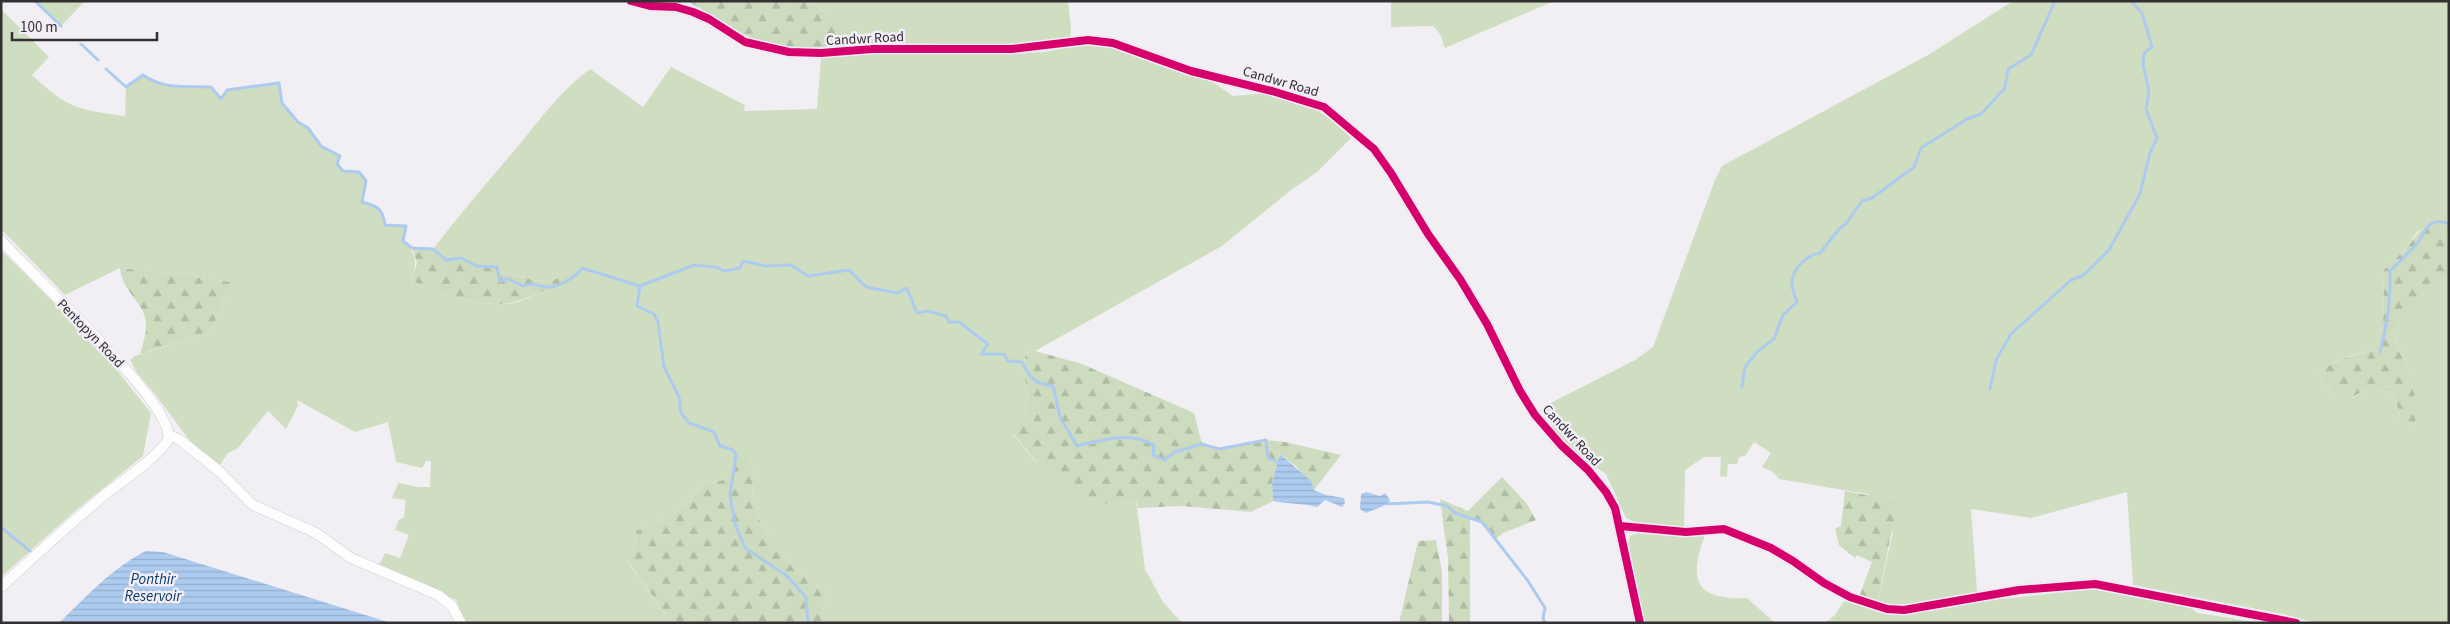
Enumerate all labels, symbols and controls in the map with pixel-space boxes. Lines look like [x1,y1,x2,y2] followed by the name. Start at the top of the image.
[12,10,158,42] scale bar
[20,17,58,38] text: 100 m
[825,27,905,51] street label: Candwr Road
[1240,62,1321,102] street label: Candwr Road
[52,295,128,373] street label: Pentopyn Road
[1537,400,1605,471] street label: Candwr Road
[125,569,182,607] water label: Ponthir Reservoir

